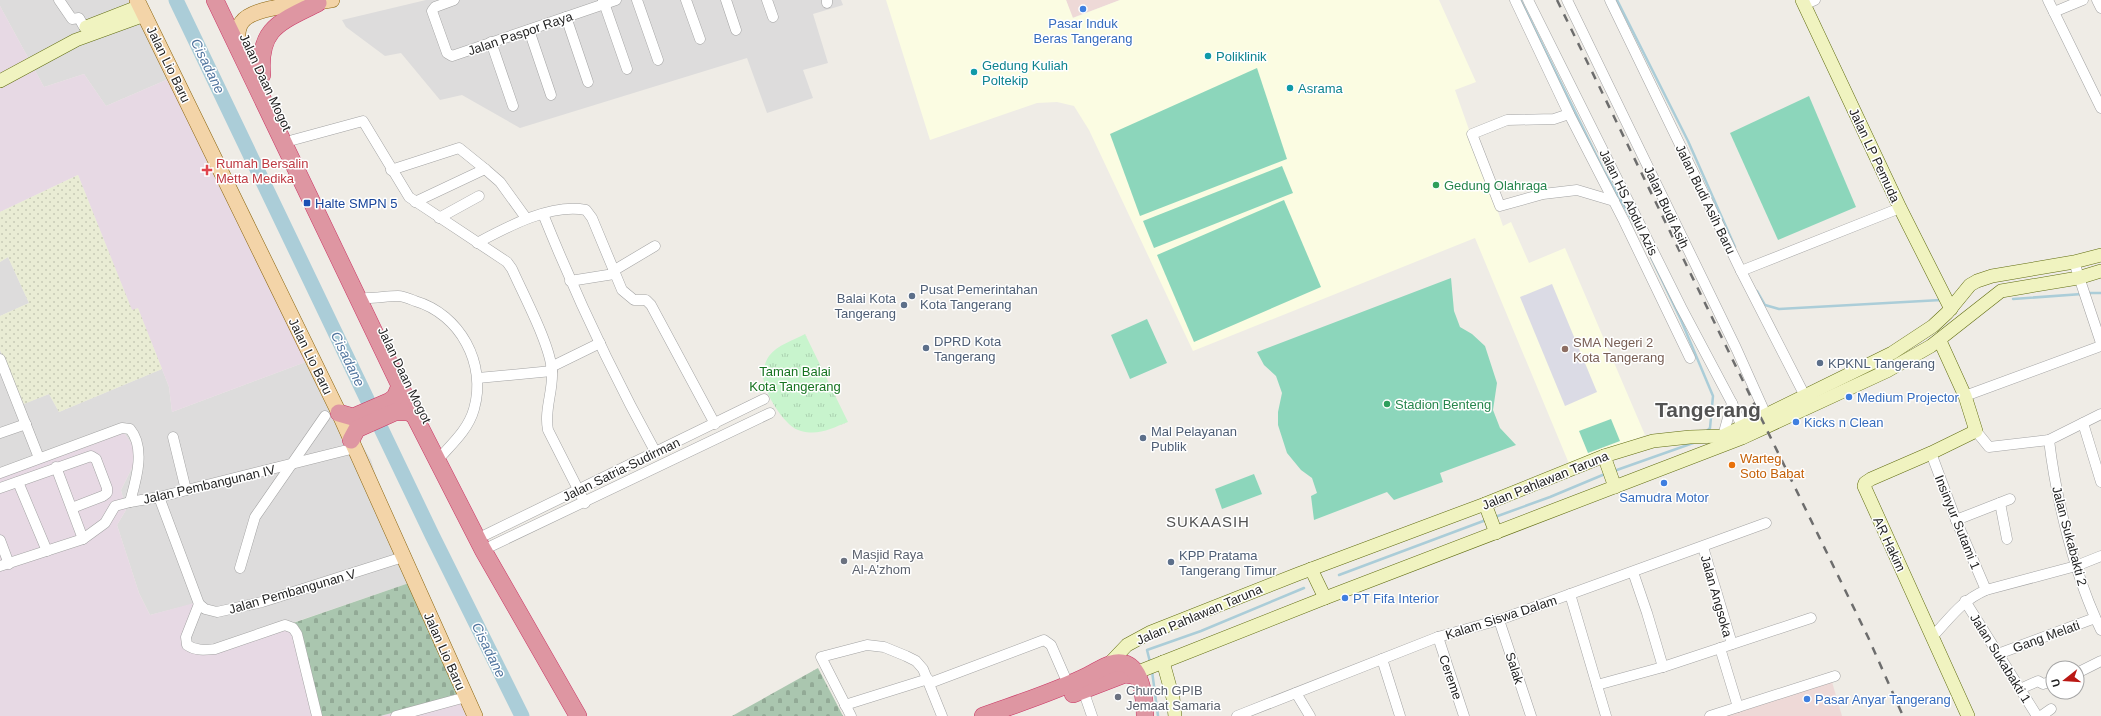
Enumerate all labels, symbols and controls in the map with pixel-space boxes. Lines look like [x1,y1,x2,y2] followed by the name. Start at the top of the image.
[1078,4,1088,14] marker: Pasar Induk Beras Tangerang
[466,8,575,58] street label: Jalan Paspor Raya
[1034,16,1132,46] place label: Pasar Induk Beras Tangerang
[144,24,194,105] street label: Jalan Lio Baru
[236,31,295,134] street label: Jalan Daan Mogot
[188,36,228,96] water label: Cisadane
[1216,49,1267,64] place label: Poliklinik
[1203,51,1213,61] marker: Poliklinik
[982,58,1068,88] place label: Gedung Kuliah Poltekip
[969,67,979,77] marker: Gedung Kuliah Poltekip
[1298,81,1344,96] place label: Asrama
[1285,83,1295,93] marker: Asrama
[1846,106,1903,205] street label: Jalan LP Pemuda
[1673,142,1739,256] street label: Jalan Budi Asih Baru
[1596,147,1661,258] street label: Jalan HS Abdul Azis
[216,156,309,186] place label: Rumah Bersalin Metta Medika
[201,164,213,176] marker: Rumah Bersalin Metta Medika
[1641,164,1692,251] street label: Jalan Budi Asih
[1444,178,1548,193] place label: Gedung Olahraga
[1431,180,1441,190] marker: Gedung Olahraga
[315,196,397,211] place label: Halte SMPN 5
[302,198,312,208] marker: Halte SMPN 5
[920,282,1038,312] place label: Pusat Pemerintahan Kota Tangerang
[835,291,897,321] place label: Balai Kota Tangerang
[907,291,917,301] marker: Pusat Pemerintahan Kota Tangerang
[899,300,909,310] marker: Balai Kota Tangerang
[286,316,336,397] street label: Jalan Lio Baru
[375,325,435,426] street label: Jalan Daan Mogot
[328,329,368,389] water label: Cisadane
[934,334,1002,364] place label: DPRD Kota Tangerang
[1573,335,1665,365] place label: SMA Negeri 2 Kota Tangerang
[921,343,931,353] marker: DPRD Kota Tangerang
[1560,344,1570,354] marker: SMA Negeri 2 Kota Tangerang
[1828,356,1935,371] place label: KPKNL Tangerang
[1815,358,1825,368] marker: KPKNL Tangerang
[749,364,841,394] park label: Taman Balai Kota Tangerang
[1857,390,1960,405] place label: Medium Projector
[1844,392,1854,402] marker: Medium Projector
[1395,397,1491,412] place label: Stadion Benteng
[1655,398,1761,421] district label: Tangerang
[1382,399,1392,409] marker: Stadion Benteng
[1804,415,1883,430] place label: Kicks n Clean
[1791,417,1801,427] marker: Kicks n Clean
[1151,424,1237,454] place label: Mal Pelayanan Publik
[1138,433,1148,443] marker: Mal Pelayanan Publik
[560,435,682,504] street label: Jalan Satria-Sudirman
[1480,448,1611,513] street label: Jalan Pahlawan Taruna
[1740,451,1805,481] place label: Warteg Soto Babat
[1727,460,1737,470] marker: Warteg Soto Babat
[142,462,277,507] street label: Jalan Pembangunan IV
[1932,473,1983,572] street label: Insinyur Sutami 1
[1659,478,1669,488] marker: Samudra Motor
[2049,485,2090,588] street label: Jalan Sukabakti 2
[1619,490,1709,505] place label: Samudra Motor
[1166,513,1250,530] district label: SUKAASIH
[1870,515,1909,574] street label: AR Hakim
[852,547,924,577] place label: Masjid Raya Al-A'zhom
[1179,548,1277,578] place label: KPP Pratama Tangerang Timur
[1698,553,1736,640] street label: Jalan Angsoka
[839,556,849,566] marker: Masjid Raya Al-A'zhom
[1166,557,1176,567] marker: KPP Pratama Tangerang Timur
[227,566,358,617] street label: Jalan Pembangunan V
[1134,581,1265,648] street label: Jalan Pahlawan Taruna
[1353,591,1439,606] place label: PT Fifa Interior
[1444,592,1559,643] street label: Kalam Siswa Dalam
[1340,593,1350,603] marker: PT Fifa Interior
[421,610,468,692] street label: Jalan Lio Baru
[1967,611,2034,706] street label: Jalan Sukabakti 1
[2011,617,2082,656] street label: Gang Melati
[469,620,509,680] water label: Cisadane
[1502,650,1527,686] street label: Salak
[1436,653,1465,701] street label: Cereme
[2045,660,2085,700] north arrow
[2049,677,2062,688] text: U
[1126,683,1221,713] place label: Church GPIB Jemaat Samaria
[1113,692,1123,702] marker: Church GPIB Jemaat Samaria
[1815,692,1951,707] place label: Pasar Anyar Tangerang
[1802,694,1812,704] marker: Pasar Anyar Tangerang

